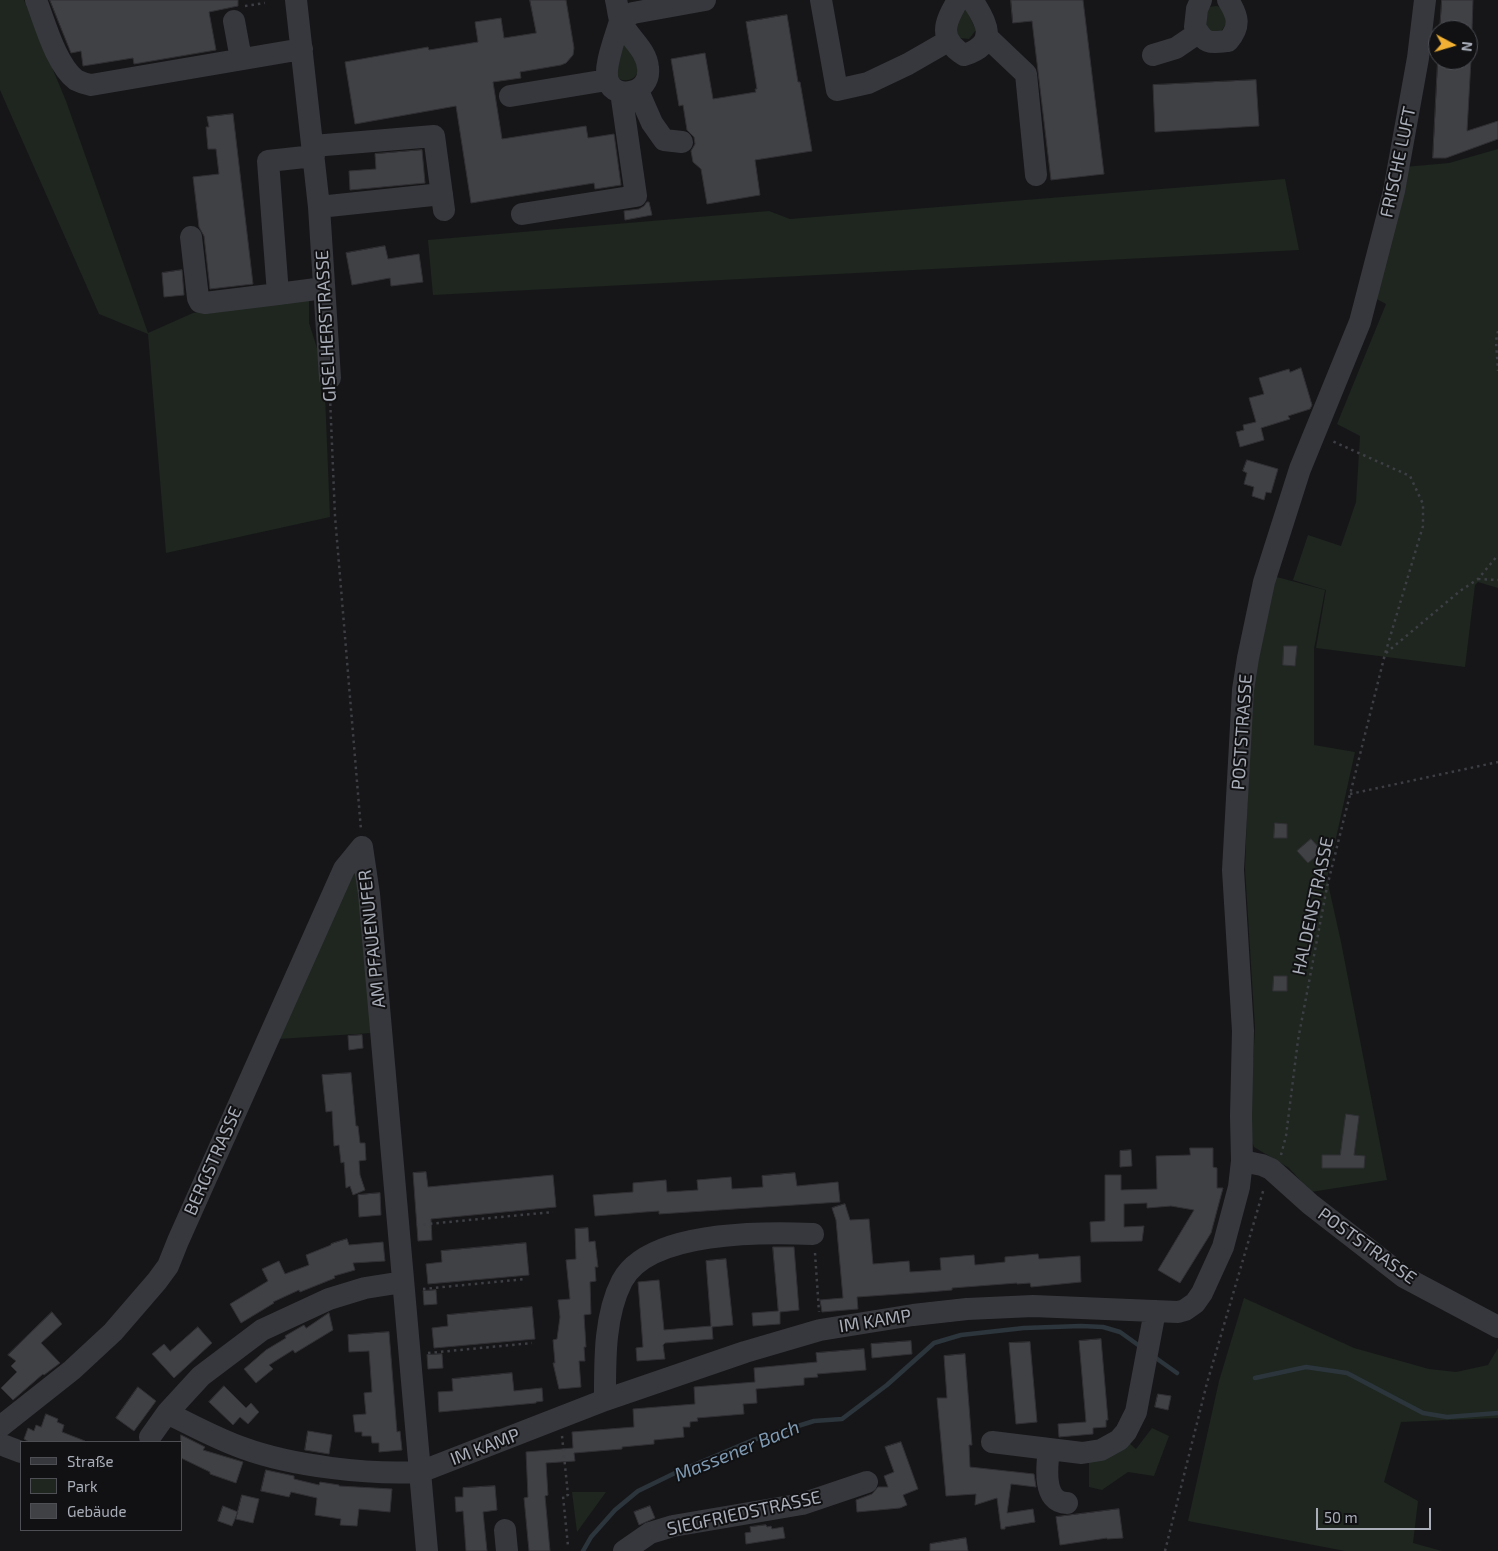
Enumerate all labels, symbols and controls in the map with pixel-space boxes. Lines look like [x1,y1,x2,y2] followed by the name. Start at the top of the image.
[1428,20,1478,70] north arrow
[1458,41,1476,52] text: N
[1376,104,1420,220] street label: FRISCHE LUFT
[311,250,341,402] street label: GISELHERSTRASSE
[1227,673,1257,791] street label: POSTSTRASSE
[1288,835,1338,977] street label: HALDENSTRASSE
[354,869,390,1009] street label: AM PFAUENUFER
[179,1103,247,1219] street label: BERGSTRASSE
[1314,1203,1420,1289] street label: POSTSTRASSE
[837,1305,913,1337] street label: IM KAMP
[671,1416,803,1486] water label: Massener Bach
[447,1424,523,1470] street label: IM KAMP
[20,1441,182,1531] legend
[67,1452,113,1470] text: Straße
[67,1477,98,1495] text: Park
[665,1486,823,1540] street label: SIEGFRIEDSTRASSE
[1318,1498,1433,1530] scale bar
[67,1502,126,1520] text: Gebäude
[1324,1508,1358,1526] text: 50 m

